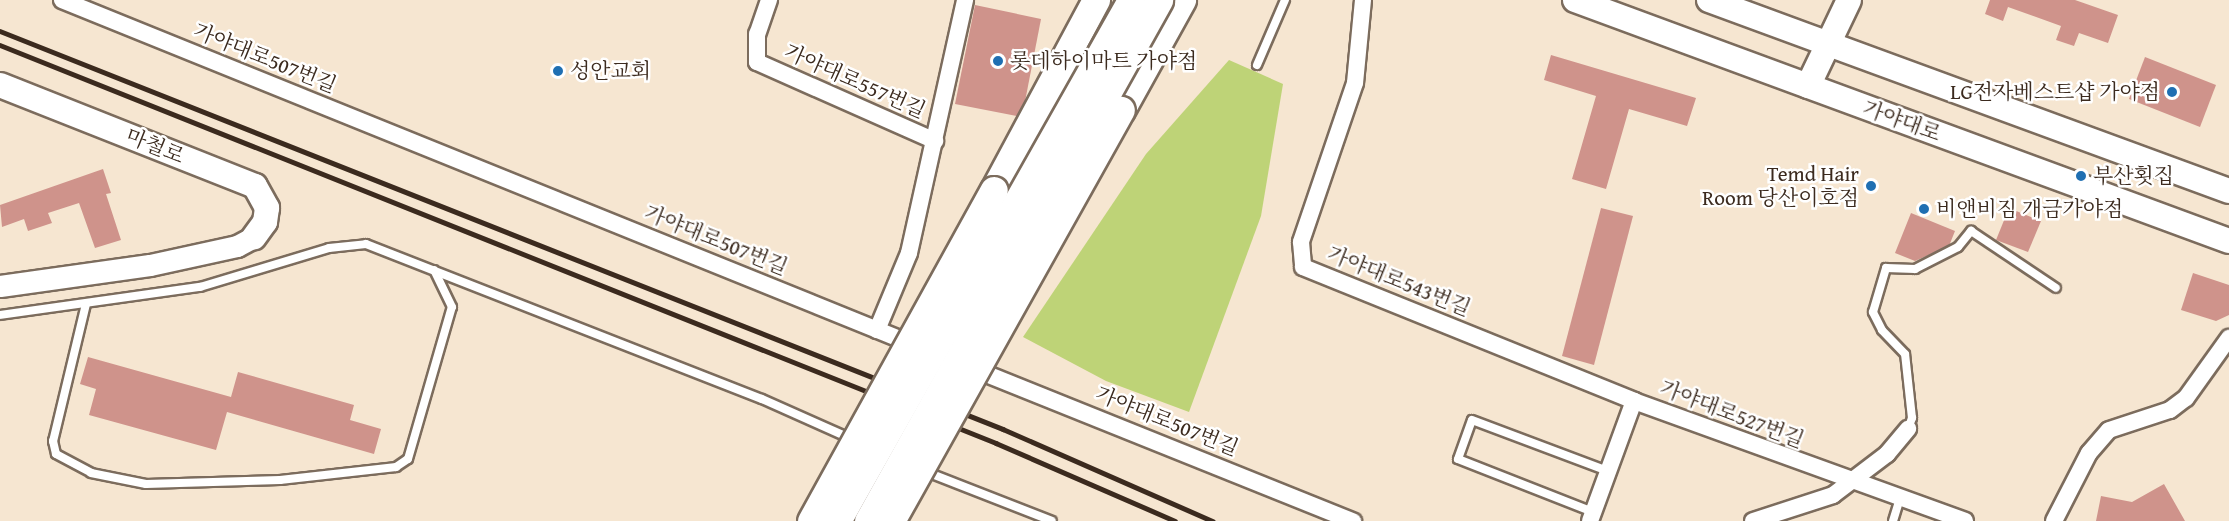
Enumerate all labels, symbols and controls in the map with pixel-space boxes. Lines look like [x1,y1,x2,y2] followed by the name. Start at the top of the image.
[190,18,340,98] street label: 가야대로507번길
[780,39,930,123] street label: 가야대로557번길
[1010,48,1197,74] place label: 롯데하이마트 가야점
[991,54,1005,68] marker: 롯데하이마트 가야점
[570,58,651,84] place label: 성안교회
[551,64,565,78] marker: 성안교회
[1950,79,2160,105] place label: LG전자베스트샵 가야점
[2165,85,2179,99] marker: LG전자베스트샵 가야점
[1860,95,1944,147] street label: 가야대로
[122,123,188,169] street label: 마철로
[1702,161,1859,211] place label: Temd Hair Room 당산이호점
[2093,163,2174,189] place label: 부산횟집
[2074,169,2088,183] marker: 부산횟집
[1864,179,1878,193] marker: Temd Hair Room 당산이호점
[1936,196,2123,222] place label: 비앤비짐 개금가야점
[641,200,791,280] street label: 가야대로507번길
[1917,202,1931,216] marker: 비앤비짐 개금가야점
[1324,241,1474,321] street label: 가야대로543번길
[1657,375,1807,453] street label: 가야대로527번길
[1092,381,1242,461] street label: 가야대로507번길

